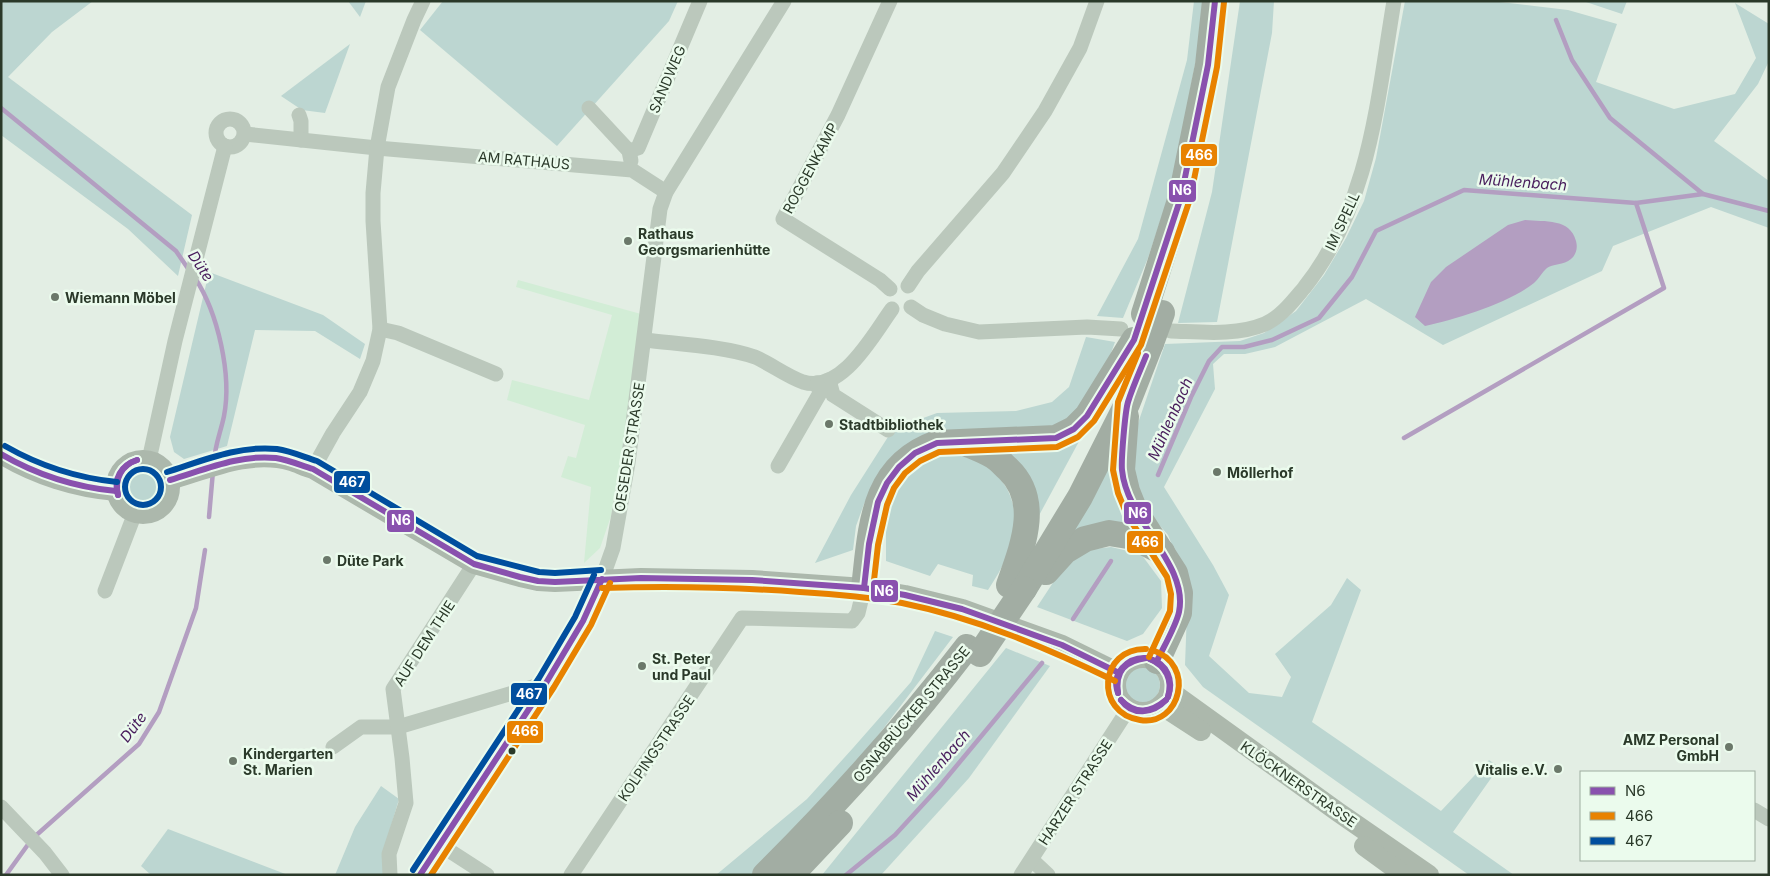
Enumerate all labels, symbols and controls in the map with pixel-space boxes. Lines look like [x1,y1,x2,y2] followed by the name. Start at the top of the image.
[645,43,689,115] street label: SANDWEG
[779,120,841,216] street label: ROGGENKAMP
[1180,143,1218,167] line badge: 466
[1185,146,1213,163] text: 466
[477,148,571,172] street label: AM RATHAUS
[1478,169,1568,195] water label: Mühlenbach
[1168,179,1197,203] line badge: N6
[1172,181,1192,198] text: N6
[1321,189,1363,253] street label: IM SPELL
[638,225,770,258] place label: Rathaus Georgsmarienhütte
[622,235,634,247] marker: Rathaus Georgsmarienhütte
[184,247,218,285] water label: Düte
[65,289,176,306] place label: Wiemann Möbel
[49,291,61,303] marker: Wiemann Möbel
[1143,375,1197,463] water label: Mühlenbach
[610,381,648,513] street label: OESEDER STRASSE
[839,416,945,433] place label: Stadtbibliothek
[823,418,835,430] marker: Stadtbibliothek
[1227,464,1294,481] place label: Möllerhof
[1211,466,1223,478] marker: Möllerhof
[333,470,371,494] line badge: 467
[339,473,365,490] text: 467
[1123,501,1152,525] line badge: N6
[1128,504,1148,521] text: N6
[386,509,415,533] line badge: N6
[391,511,411,528] text: N6
[1126,530,1164,554] line badge: 466
[1131,533,1159,550] text: 466
[337,552,404,569] place label: Düte Park
[321,554,333,566] marker: Düte Park
[870,579,899,603] line badge: N6
[874,582,894,599] text: N6
[390,597,458,689] street label: AUF DEM THIE
[849,642,973,786] street label: OSNABRÜCKER STRASSE
[652,650,711,683] place label: St. Peter und Paul
[636,660,648,672] marker: St. Peter und Paul
[510,682,548,706] line badge: 467
[516,685,542,702] text: 467
[614,692,698,804] street label: KOLPINGSTRASSE
[115,708,151,746] water label: Düte
[506,720,544,744] line badge: 466
[511,722,539,739] text: 466
[902,725,974,805] water label: Mühlenbach
[1623,731,1719,764] place label: AMZ Personal GmbH
[1035,736,1115,848] street label: HARZER STRASSE
[1237,737,1361,831] street label: KLÖCKNERSTRASSE
[1723,741,1735,753] marker: AMZ Personal GmbH
[243,745,333,778] place label: Kindergarten St. Marien
[507,746,517,756] unlabelled marker
[227,755,239,767] marker: Kindergarten St. Marien
[1475,761,1548,778] place label: Vitalis e.V.
[1552,763,1564,775] marker: Vitalis e.V.
[1580,771,1755,861] legend
[1625,781,1646,800] text: N6
[1625,806,1653,825] text: 466
[1625,831,1652,850] text: 467

